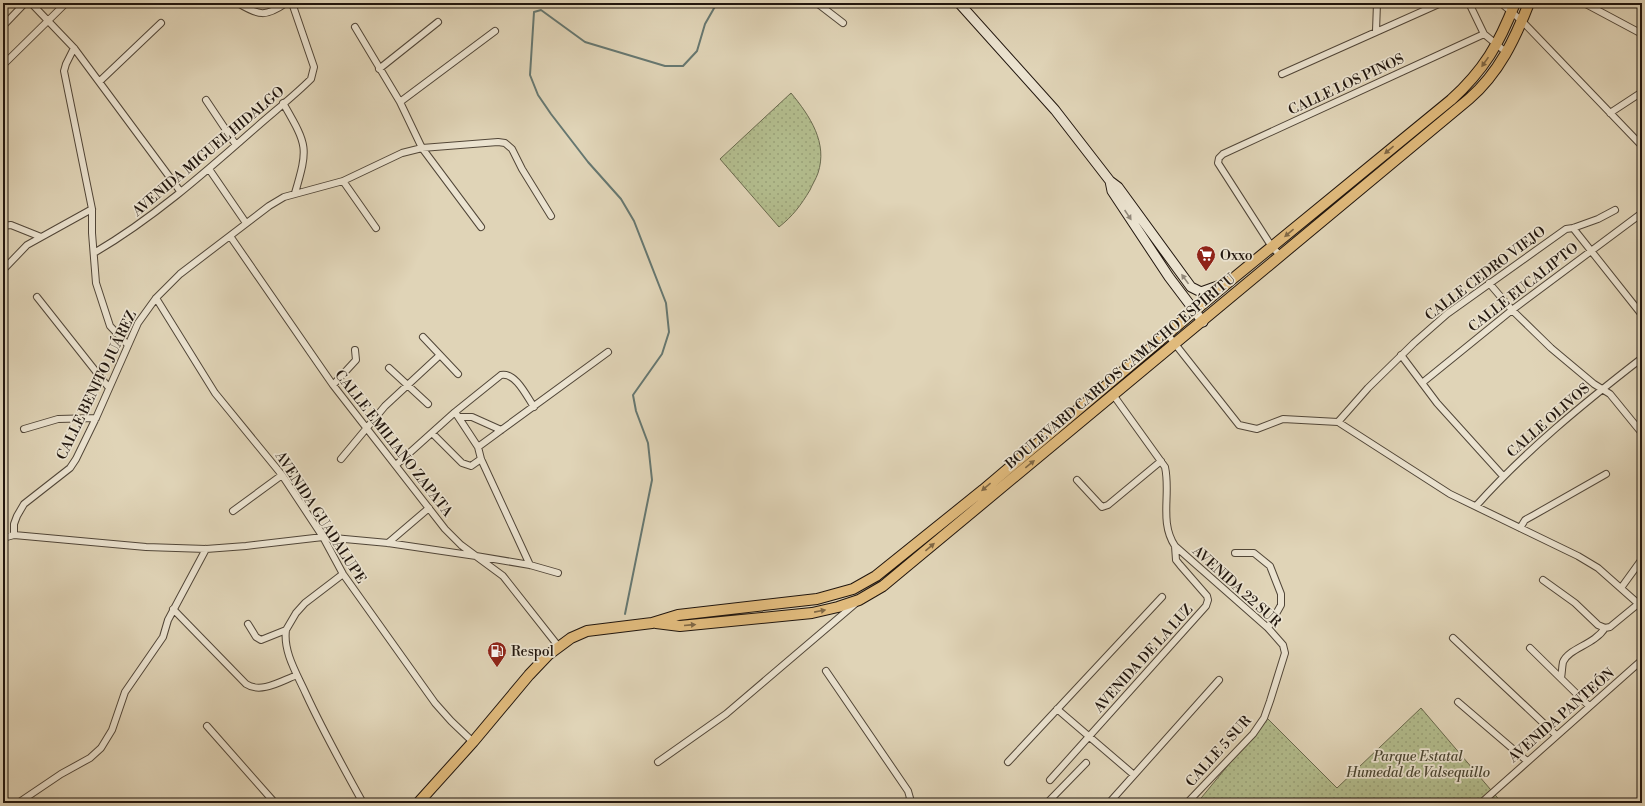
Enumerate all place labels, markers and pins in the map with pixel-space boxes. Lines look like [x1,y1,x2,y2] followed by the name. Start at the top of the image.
[1195,244,1217,272] supermarket icon: Oxxo
[1220,247,1253,265] place label: Oxxo
[486,640,508,668] fuel station icon: Respol
[511,643,554,661] place label: Respol

